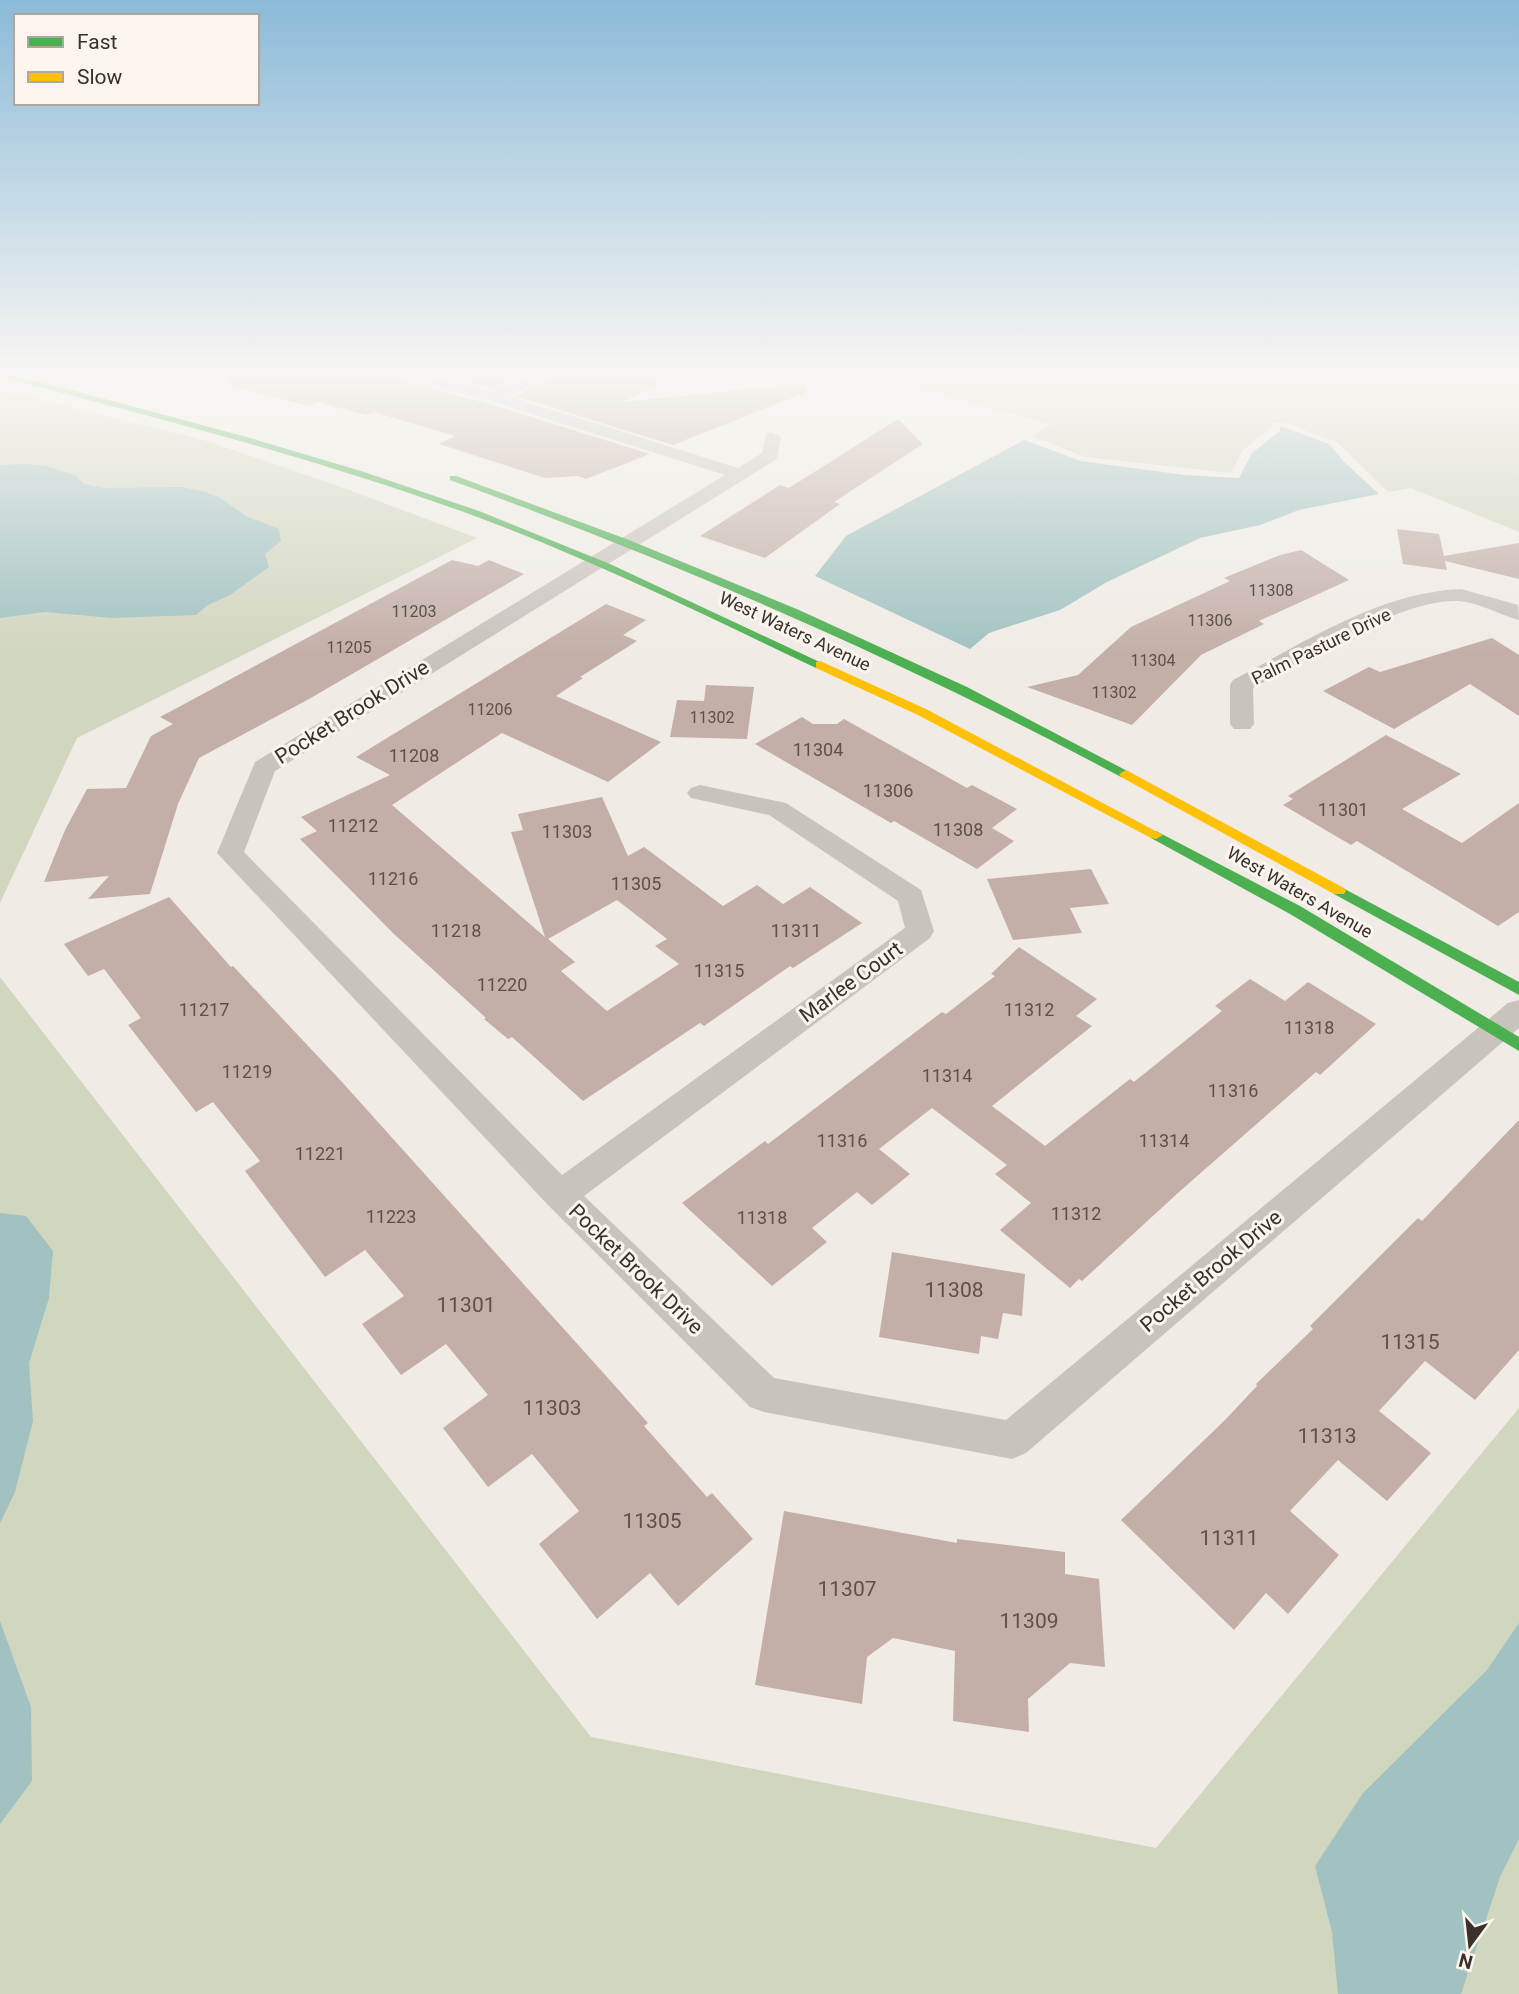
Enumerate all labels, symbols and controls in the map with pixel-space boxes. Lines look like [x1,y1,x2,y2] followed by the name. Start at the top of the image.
[14,14,259,105] legend
[77,30,118,54] text: Fast
[77,65,123,89] text: Slow
[1249,581,1293,600] house number: 11308
[716,587,874,675] street label: West Waters Avenue
[392,602,436,621] house number: 11203
[1248,603,1394,689] street label: Palm Pasture Drive
[1188,611,1232,630] house number: 11306
[327,638,371,657] house number: 11205
[1131,651,1175,670] house number: 11304
[271,655,433,769] street label: Pocket Brook Drive
[1092,683,1136,702] house number: 11302
[468,700,512,719] house number: 11206
[690,708,734,727] house number: 11302
[793,739,843,760] house number: 11304
[389,745,439,766] house number: 11208
[863,780,913,801] house number: 11306
[1318,799,1368,820] house number: 11301
[328,815,378,836] house number: 11212
[933,819,983,840] house number: 11308
[542,821,592,842] house number: 11303
[1224,842,1376,942] street label: West Waters Avenue
[368,868,418,889] house number: 11216
[611,873,661,894] house number: 11305
[431,920,481,941] house number: 11218
[771,920,821,941] house number: 11311
[795,937,907,1027] street label: Marlee Court
[694,960,744,981] house number: 11315
[477,974,527,995] house number: 11220
[179,999,229,1020] house number: 11217
[1004,999,1054,1020] house number: 11312
[1284,1017,1334,1038] house number: 11318
[222,1061,272,1082] house number: 11219
[922,1065,972,1086] house number: 11314
[1208,1080,1258,1101] house number: 11316
[817,1130,867,1151] house number: 11316
[1139,1130,1189,1151] house number: 11314
[295,1143,345,1164] house number: 11221
[564,1199,708,1339] street label: Pocket Brook Drive
[1051,1203,1101,1224] house number: 11312
[1136,1205,1286,1337] street label: Pocket Brook Drive
[366,1206,416,1227] house number: 11223
[737,1207,787,1228] house number: 11318
[924,1278,984,1302] house number: 11308
[436,1293,496,1317] house number: 11301
[1380,1330,1440,1354] house number: 11315
[522,1396,582,1420] house number: 11303
[1297,1424,1357,1448] house number: 11313
[622,1509,682,1533] house number: 11305
[1199,1526,1259,1550] house number: 11311
[817,1577,877,1601] house number: 11307
[999,1609,1059,1633] house number: 11309
[1435,1910,1505,1980] north arrow
[1456,1948,1475,1974] text: N

